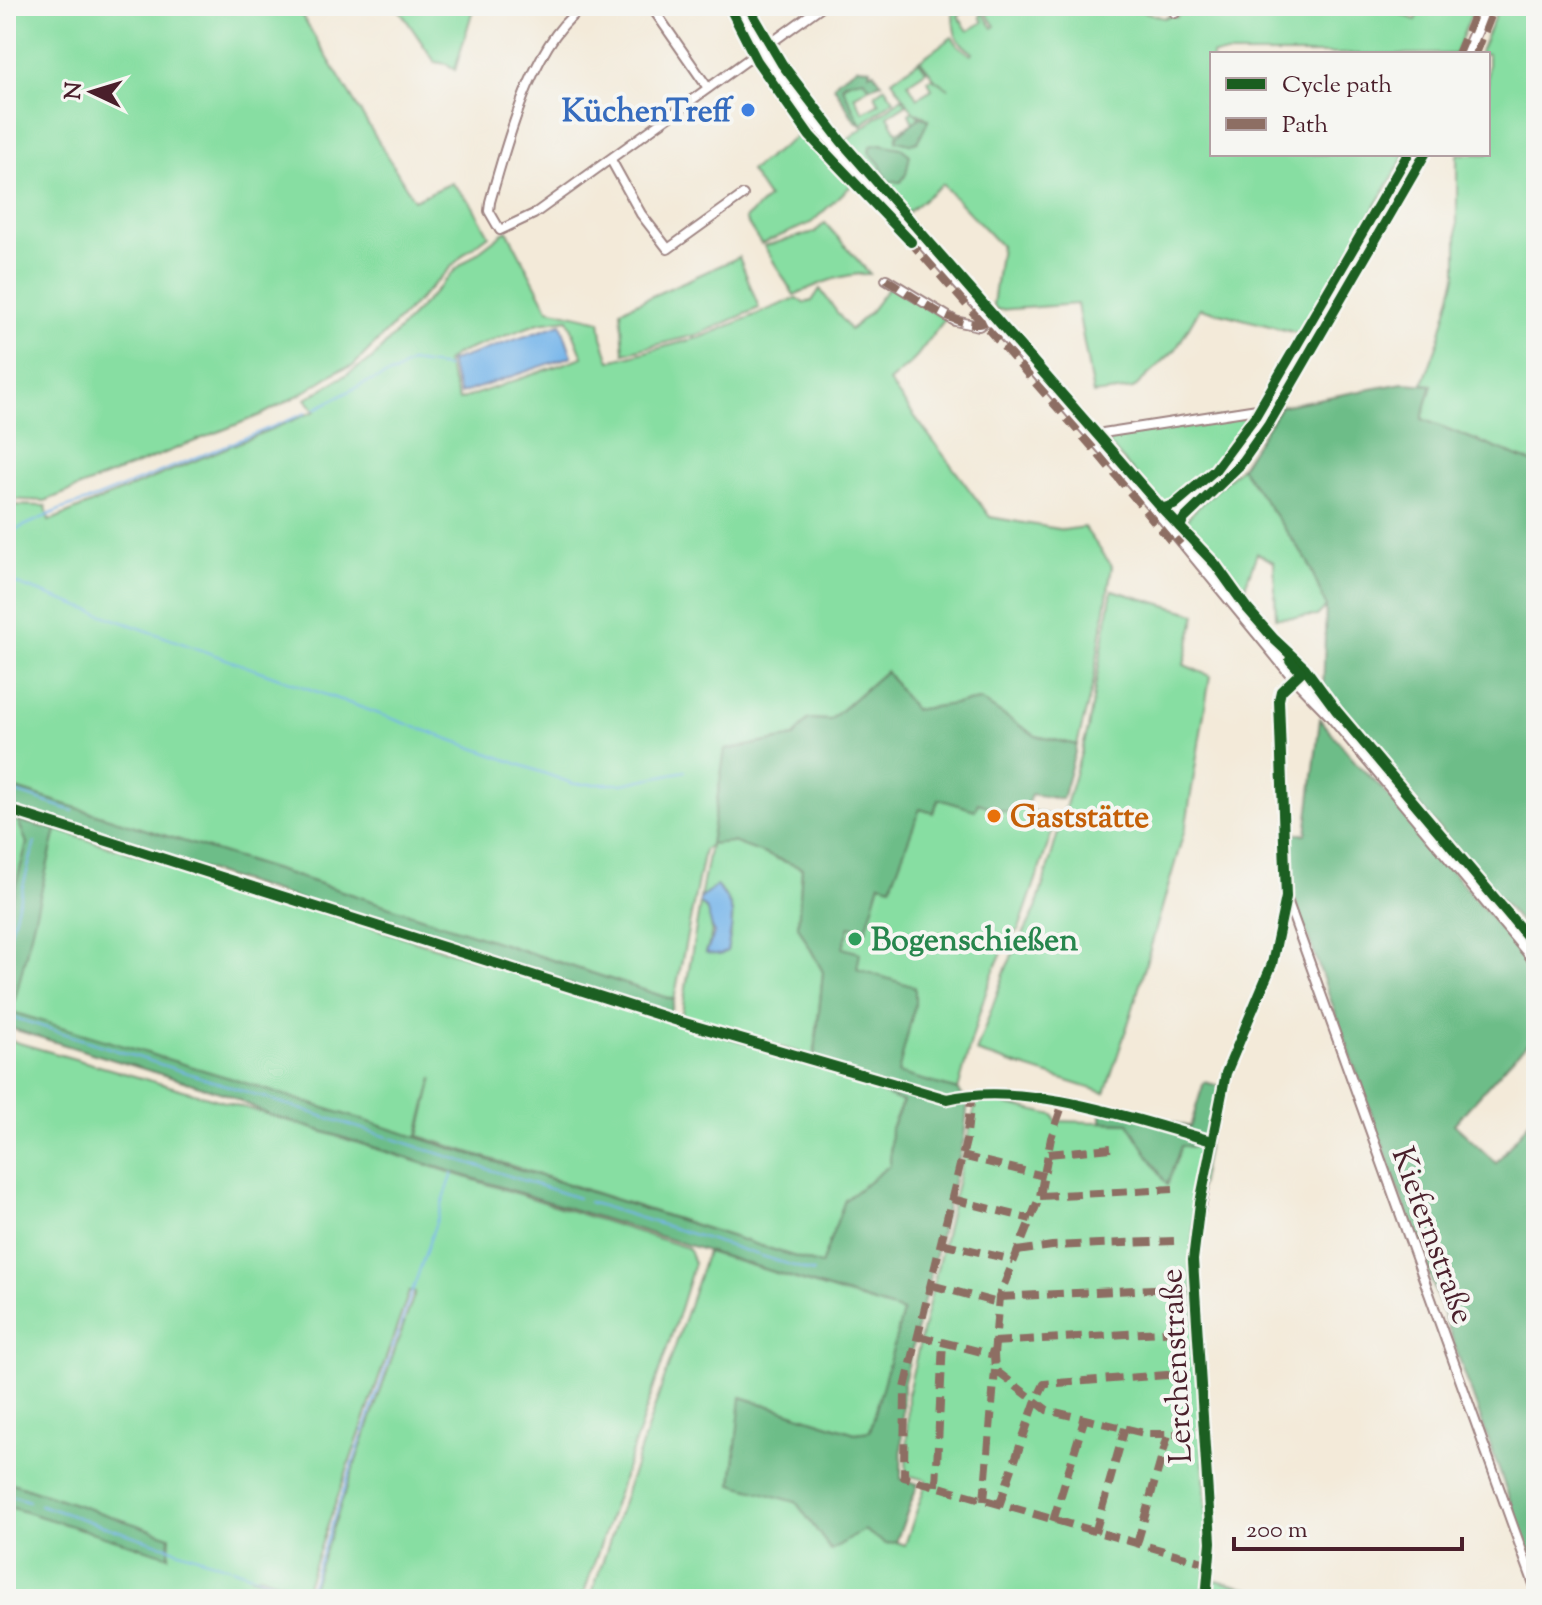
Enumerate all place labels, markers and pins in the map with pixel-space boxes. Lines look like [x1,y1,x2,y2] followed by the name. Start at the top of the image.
[562,90,735,136] place label: KüchenTreff
[739,101,757,119] marker: KüchenTreff
[1010,796,1149,842] place label: Gaststätte
[985,807,1003,825] marker: Gaststätte
[871,919,1078,965] place label: Bogenschießen
[846,930,864,948] marker: Bogenschießen

